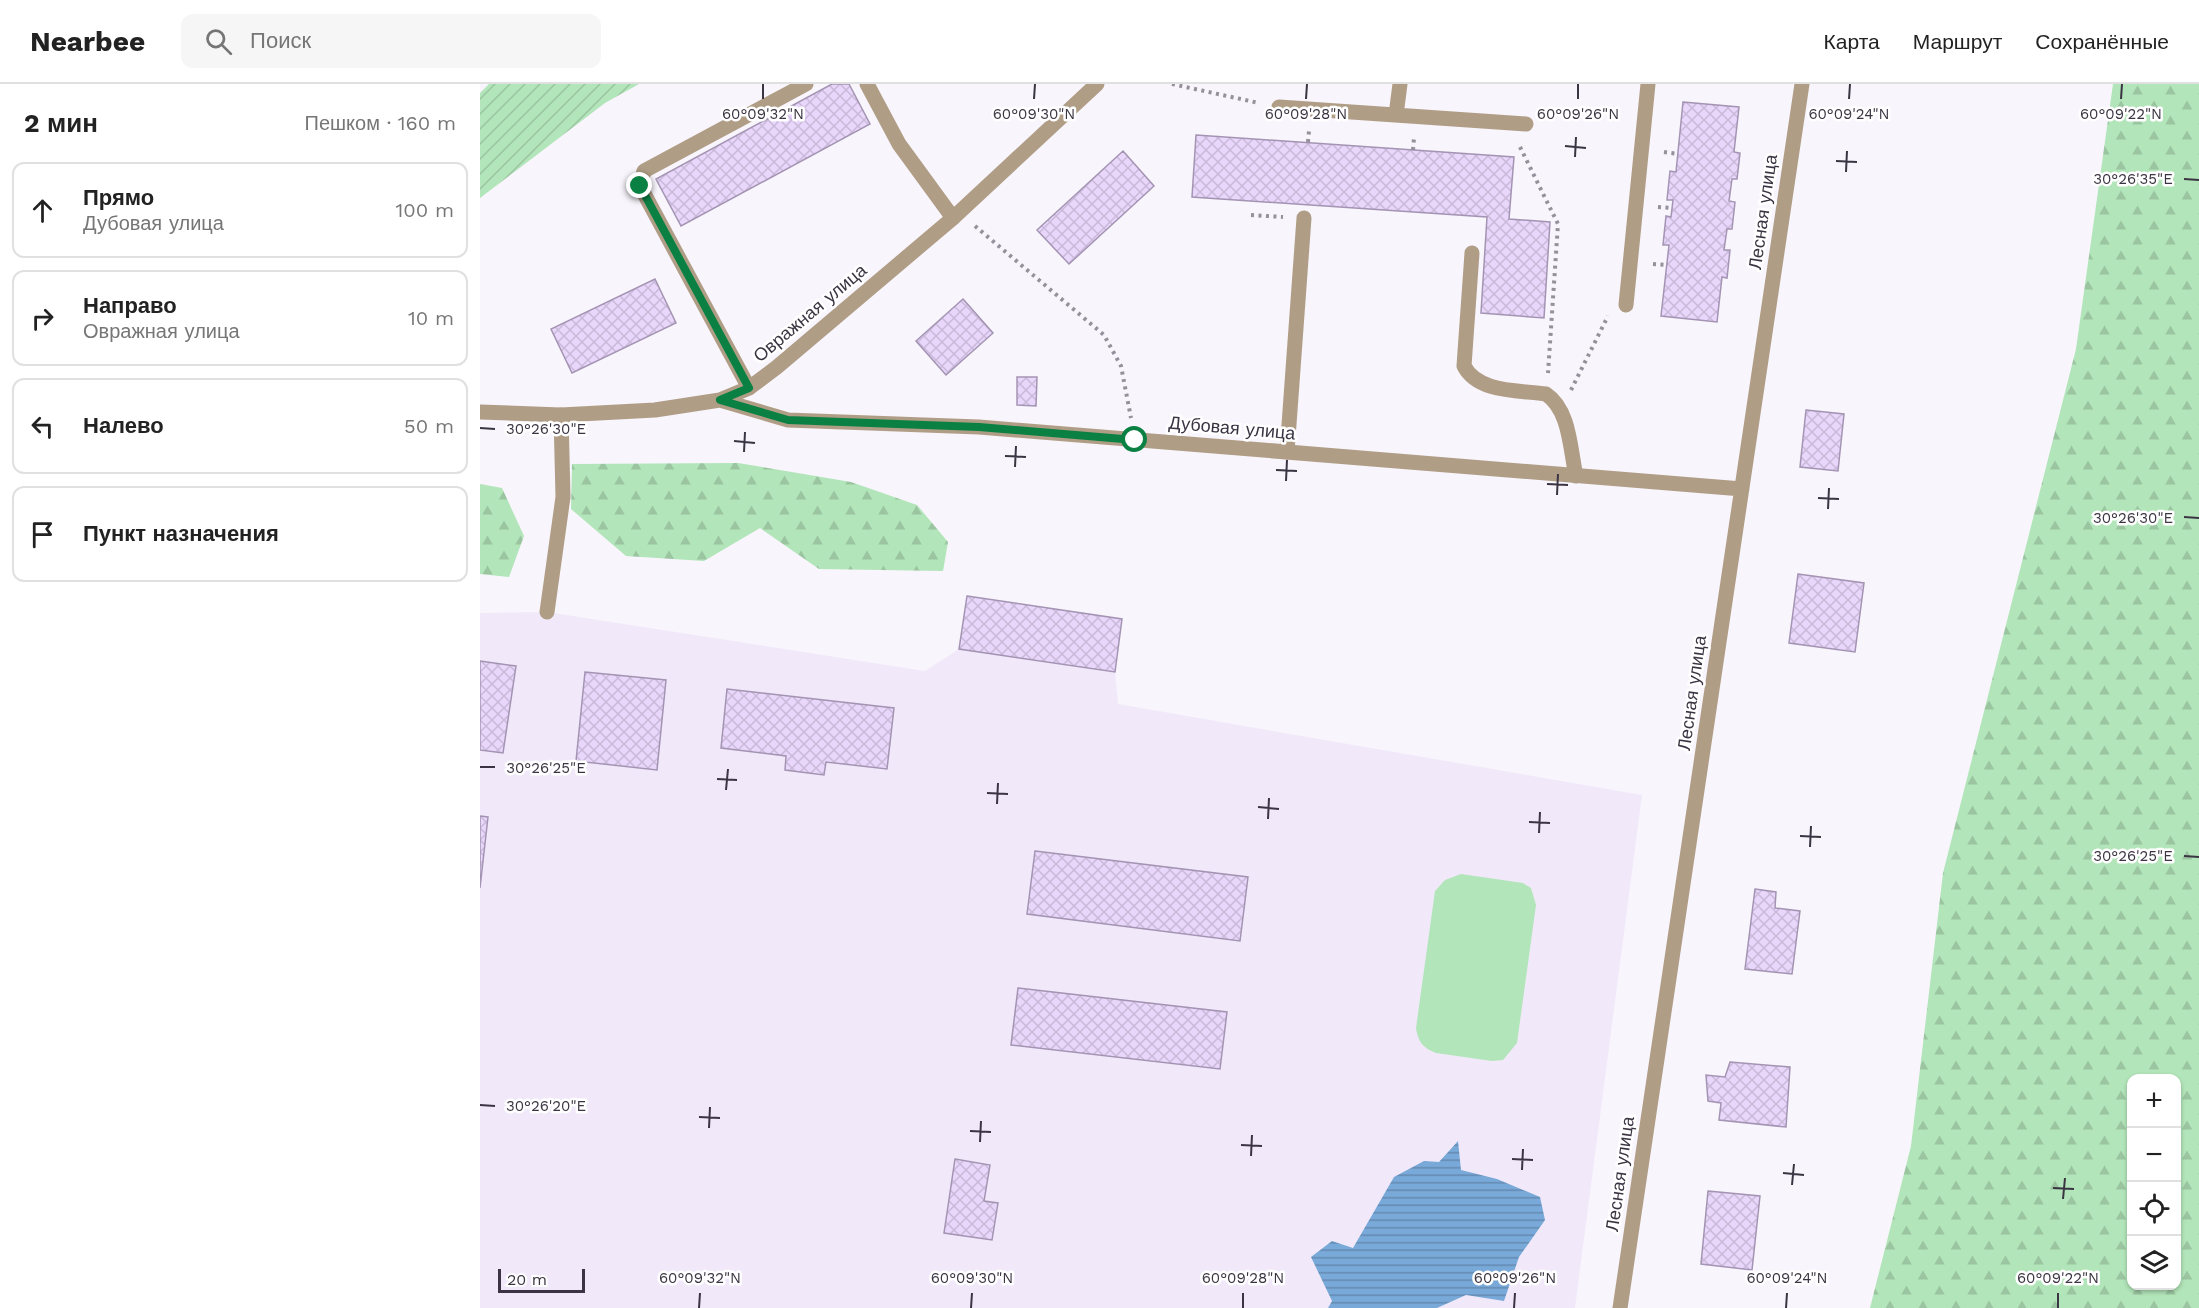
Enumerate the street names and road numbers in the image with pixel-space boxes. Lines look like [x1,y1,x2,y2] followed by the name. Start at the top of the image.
[1744,152,1781,271] street label: Лесная улица
[749,259,871,366] street label: Овражная улица
[1168,412,1297,444] street label: Дубовая улица
[1673,633,1710,752] street label: Лесная улица
[1601,1114,1638,1233] street label: Лесная улица

